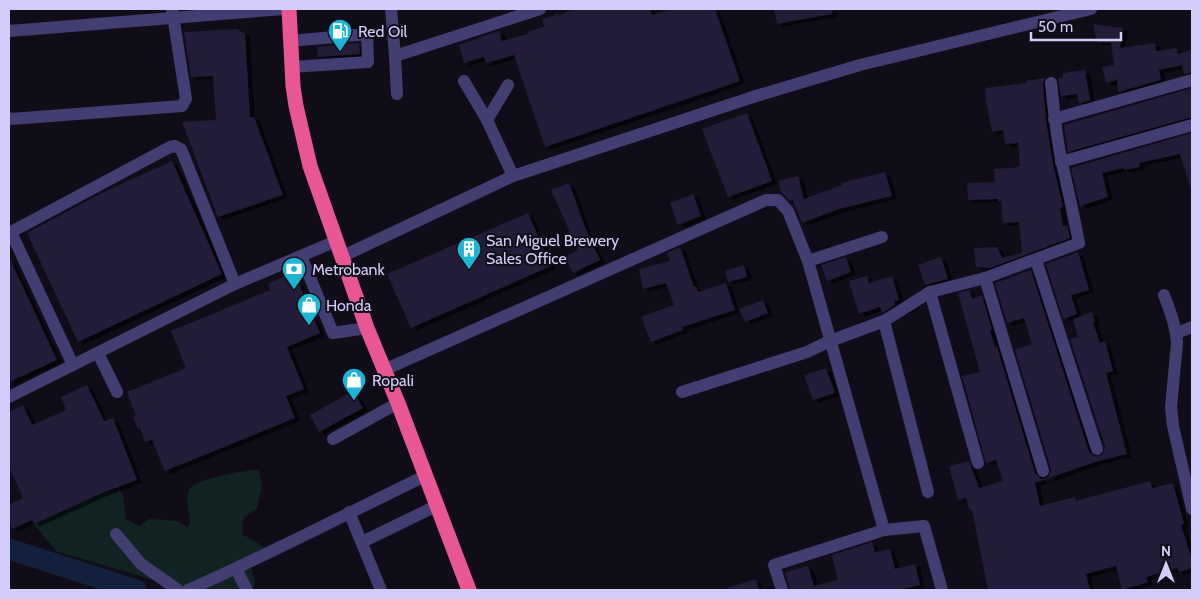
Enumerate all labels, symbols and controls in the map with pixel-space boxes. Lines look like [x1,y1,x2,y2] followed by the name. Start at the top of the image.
[1031,10,1121,42] scale bar
[327,18,353,52] fuel station icon: Red Oil
[1038,18,1073,36] text: 50 m
[358,22,408,41] place label: Red Oil
[486,231,619,268] place label: San Miguel Brewery Sales Office
[456,236,482,270] building icon: San Miguel Brewery Sales Office
[281,256,307,290] bank icon: Metrobank
[312,260,386,279] place label: Metrobank
[296,292,322,326] shop icon: Honda
[326,296,372,315] place label: Honda
[341,367,367,401] shop icon: Ropali
[372,371,414,390] place label: Ropali
[1141,539,1191,589] north arrow
[1161,542,1171,560] text: N

